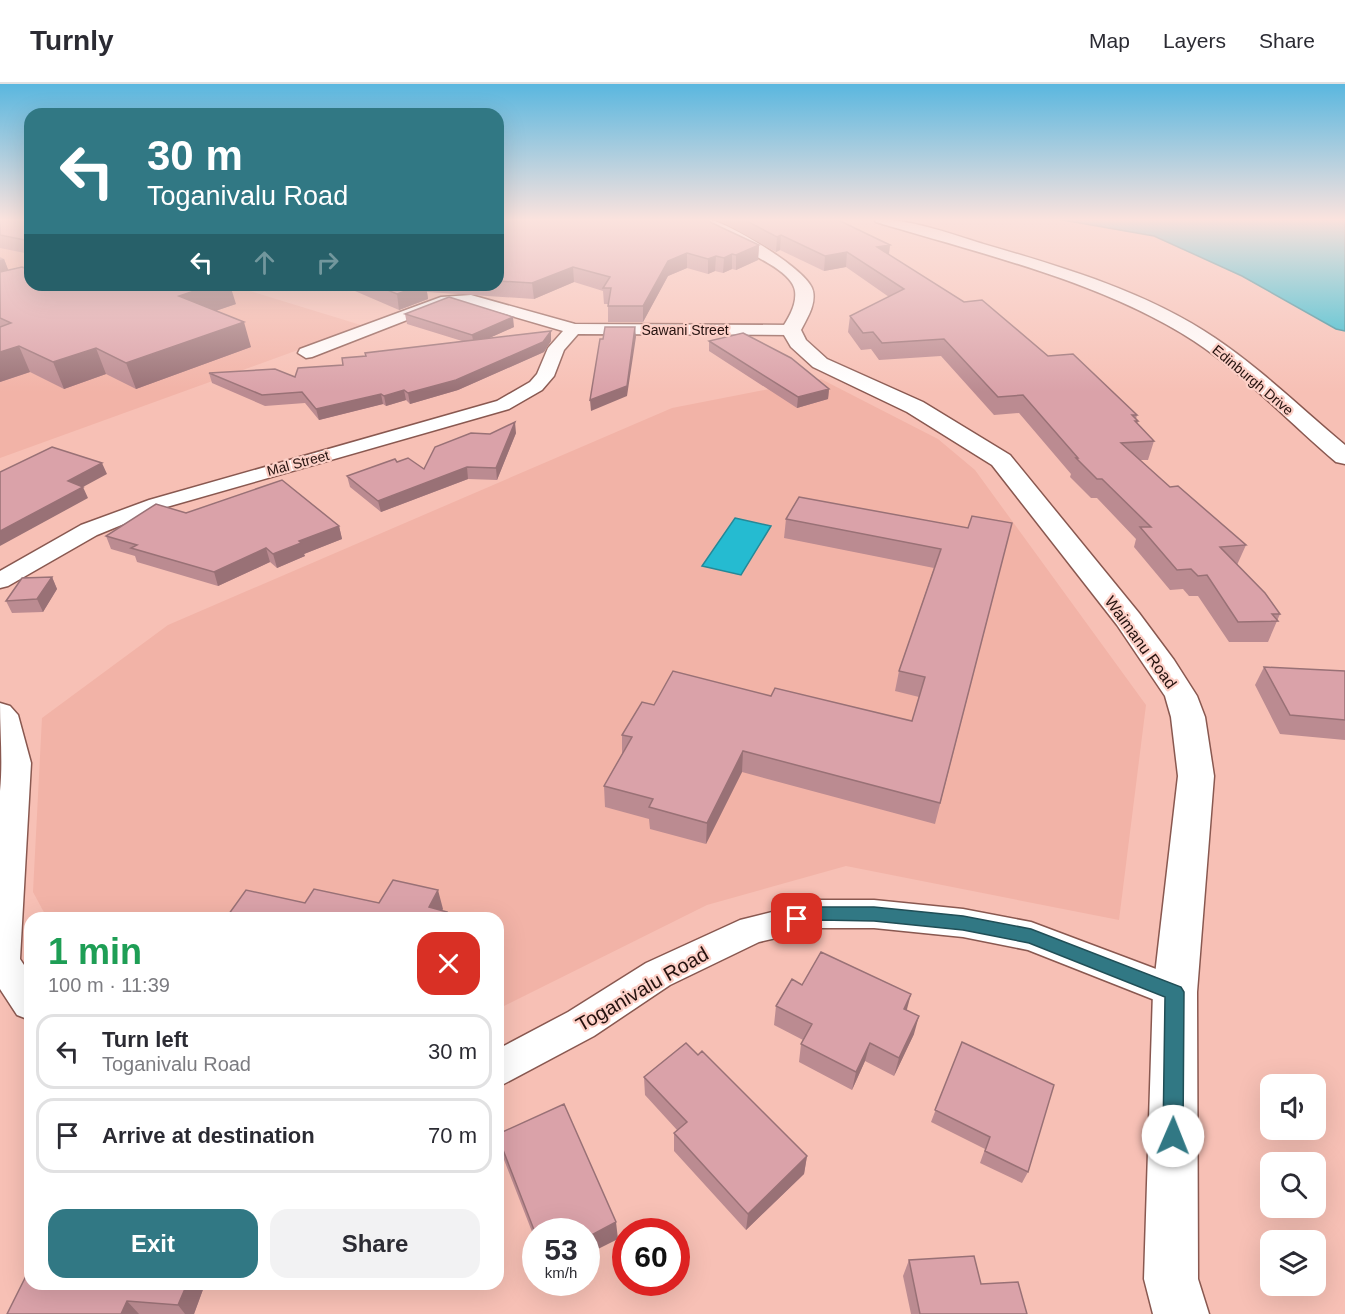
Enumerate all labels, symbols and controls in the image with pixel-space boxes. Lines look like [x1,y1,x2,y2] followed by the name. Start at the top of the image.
[30,25,113,56] text: Turnly
[1089,29,1130,52] text: Map
[1163,29,1226,52] text: Layers
[1259,29,1315,52] text: Share
[48,132,126,210] icon: left
[147,132,243,179] text: 30 m
[147,181,348,211] text: Toganivalu Road
[185,246,218,279] icon: left
[248,246,281,279] icon: ahead
[311,246,344,279] icon: right
[641,322,729,338] street label: Sawani Street
[1209,342,1297,419] street label: Edinburgh Drive
[265,447,331,479] street label: Mal Street
[1101,593,1180,692] street label: Waimanu Road
[771,893,822,944] pin
[780,902,813,935] icon: arrive
[48,931,142,972] text: 1 min
[417,932,480,995] button: close
[572,942,712,1036] street label: Toganivalu Road
[48,974,170,996] text: 100 m · 11:39
[102,1027,188,1052] text: Turn left
[51,1035,84,1068] icon: left
[428,1039,477,1064] text: 30 m
[102,1053,251,1075] text: Toganivalu Road
[1260,1074,1326,1296] map controls
[1260,1074,1326,1140] button: sound
[1141,1104,1205,1168] position arrow
[51,1119,84,1152] icon: arrive
[102,1123,315,1148] text: Arrive at destination
[428,1123,477,1148] text: 70 m
[1260,1152,1326,1218] button: search
[48,1209,258,1278] button: Exit
[270,1209,480,1278] button: Share
[612,1218,690,1296] speed limit sign: 60
[1260,1230,1326,1296] button: layers
[544,1233,578,1266] text: 53
[545,1264,577,1281] text: km/h

